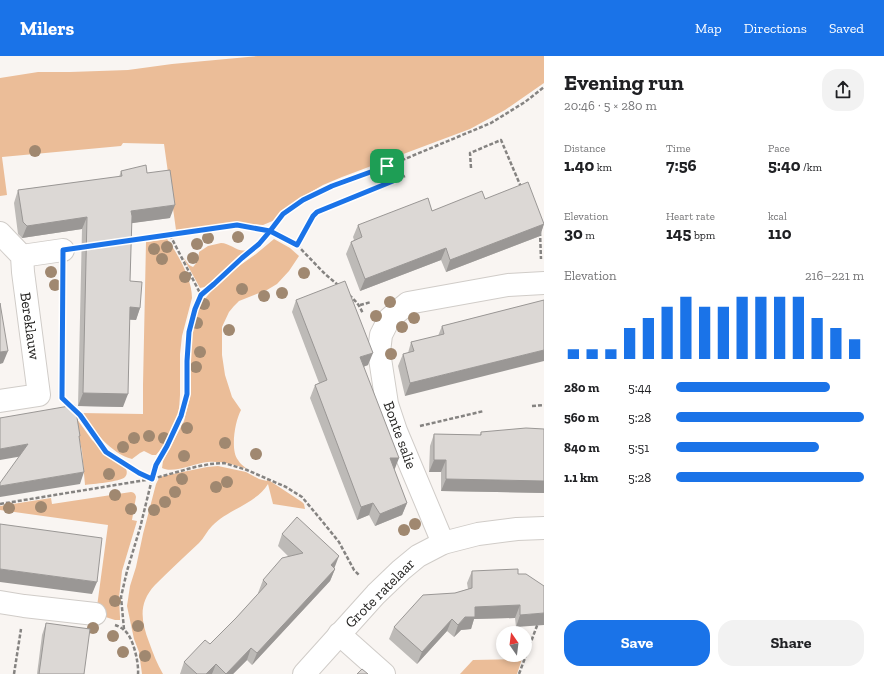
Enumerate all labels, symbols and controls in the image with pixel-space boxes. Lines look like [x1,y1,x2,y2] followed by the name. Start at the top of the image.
[20,17,74,40] text: Milers
[695,20,722,37] text: Map
[744,20,807,37] text: Directions
[829,20,864,37] text: Saved
[564,69,684,96] text: Evening run
[822,69,864,111] button: share
[564,98,657,113] text: 20:46 · 5 × 280 m
[564,142,606,155] text: Distance
[666,142,691,155] text: Time
[768,142,790,155] text: Pace
[370,149,404,183] pin
[376,155,398,177] icon: arrive
[564,155,594,175] text: 1.40
[666,155,697,175] text: 7:56
[768,155,801,175] text: 5:40
[594,161,612,174] text: km
[801,161,822,174] text: /km
[564,210,608,223] text: Elevation
[666,210,715,223] text: Heart rate
[768,210,787,223] text: kcal
[564,223,583,243] text: 30
[666,223,691,243] text: 145
[768,223,792,243] text: 110
[583,229,595,242] text: m
[691,229,715,242] text: bpm
[564,268,616,283] text: Elevation
[805,268,864,283] text: 216–221 m
[16,291,44,362] street label: Bereklauw
[564,380,599,395] text: 280 m
[628,380,652,395] text: 5:44
[379,399,421,471] street label: Bonte salie
[564,410,599,425] text: 560 m
[628,410,651,425] text: 5:28
[564,440,600,455] text: 840 m
[628,440,649,455] text: 5:51
[564,470,598,485] text: 1.1 km
[628,470,651,485] text: 5:28
[341,554,419,632] street label: Grote ratelaar
[564,620,710,666] button: Save
[718,620,864,666] button: Share
[496,626,532,662] north arrow
[496,626,532,662] map controls

